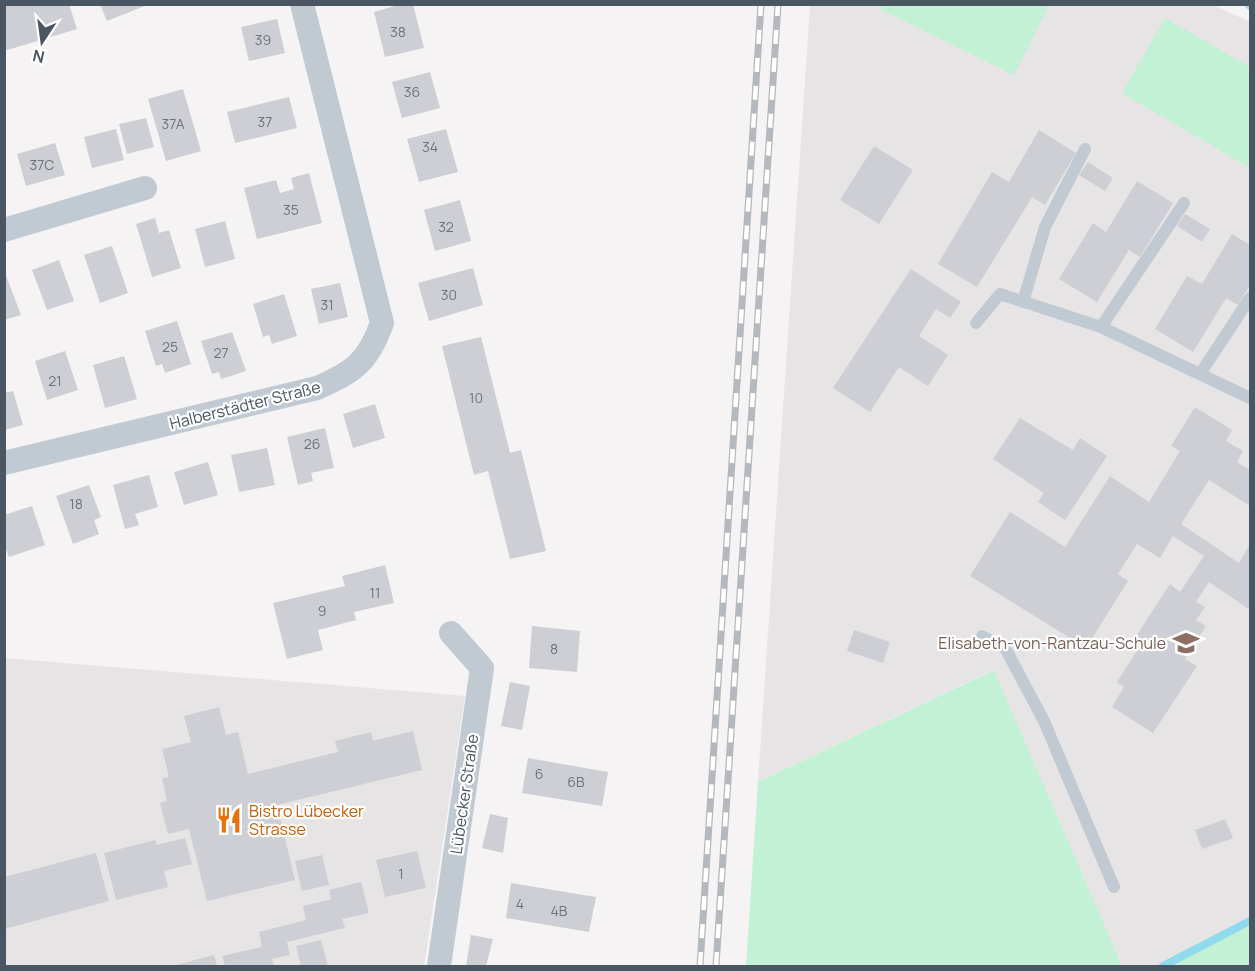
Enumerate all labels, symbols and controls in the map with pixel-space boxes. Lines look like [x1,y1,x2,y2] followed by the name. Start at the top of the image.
[12,12,72,72] north arrow
[390,22,406,41] house number: 38
[255,30,271,49] house number: 39
[31,45,47,69] text: N
[404,82,420,101] house number: 36
[258,112,272,131] house number: 37
[161,114,185,133] house number: 37A
[422,137,438,156] house number: 34
[30,155,54,174] house number: 37C
[283,200,299,219] house number: 35
[438,217,454,236] house number: 32
[441,285,457,304] house number: 30
[320,295,334,314] house number: 31
[162,337,178,356] house number: 25
[213,343,229,362] house number: 27
[48,371,62,390] house number: 21
[167,376,323,434] street label: Halberstädter Straße
[469,388,483,407] house number: 10
[304,434,320,453] house number: 26
[69,494,83,513] house number: 18
[370,583,380,602] house number: 11
[318,601,326,620] house number: 9
[1171,628,1201,658] school or university icon: Elisabeth-von-Rantzau-Schule
[938,632,1166,654] place label: Elisabeth-von-Rantzau-Schule
[550,639,558,658] house number: 8
[445,733,483,855] street label: Lübecker Straße
[535,764,543,783] house number: 6
[567,772,585,791] house number: 6B
[249,800,364,840] place label: Bistro Lübecker Strasse
[214,805,244,835] restaurant icon: Bistro Lübecker Strasse
[398,864,404,883] house number: 1
[516,894,524,913] house number: 4
[551,901,568,920] house number: 4B

